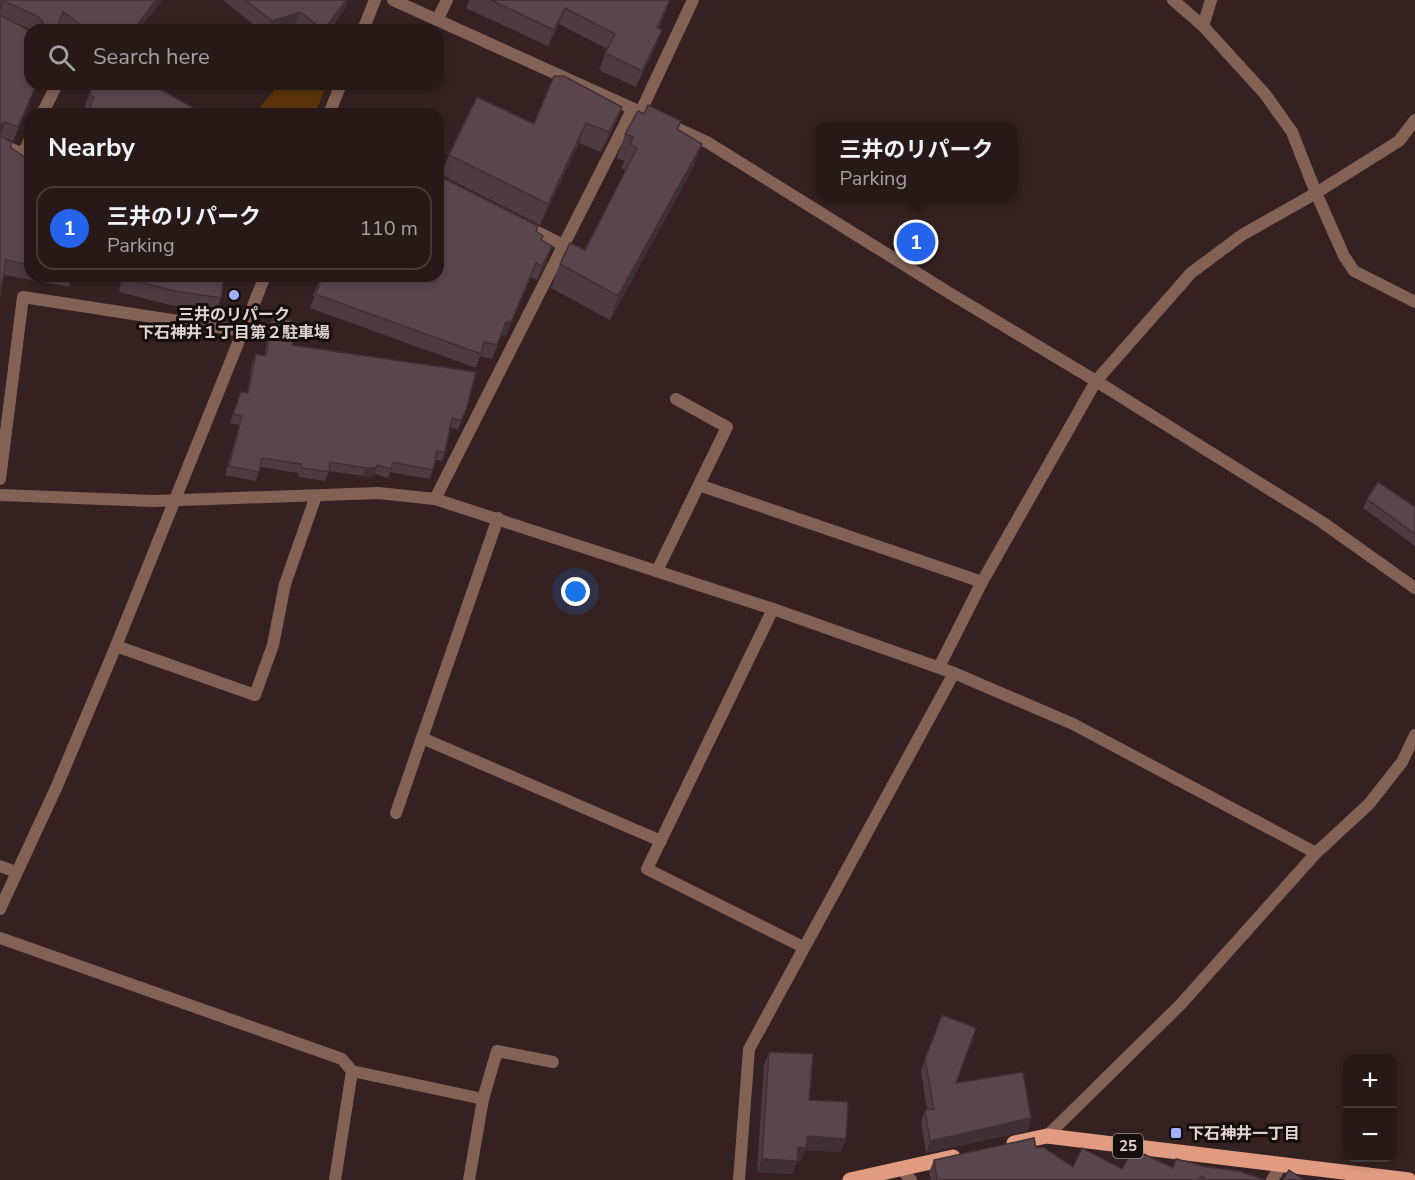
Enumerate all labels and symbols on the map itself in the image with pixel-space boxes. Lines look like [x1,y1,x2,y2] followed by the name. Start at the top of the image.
[896,220,936,264] pin: 1
[227,288,241,302] marker: 三井のリパーク 下石神井１丁目第２駐車場
[138,304,330,344] place label: 三井のリパーク 下石神井１丁目第２駐車場
[561,577,590,606] your location
[1188,1123,1300,1145] place label: 下石神井一丁目
[1169,1126,1183,1140] marker: 下石神井一丁目
[1113,1134,1143,1158] road number: 25

